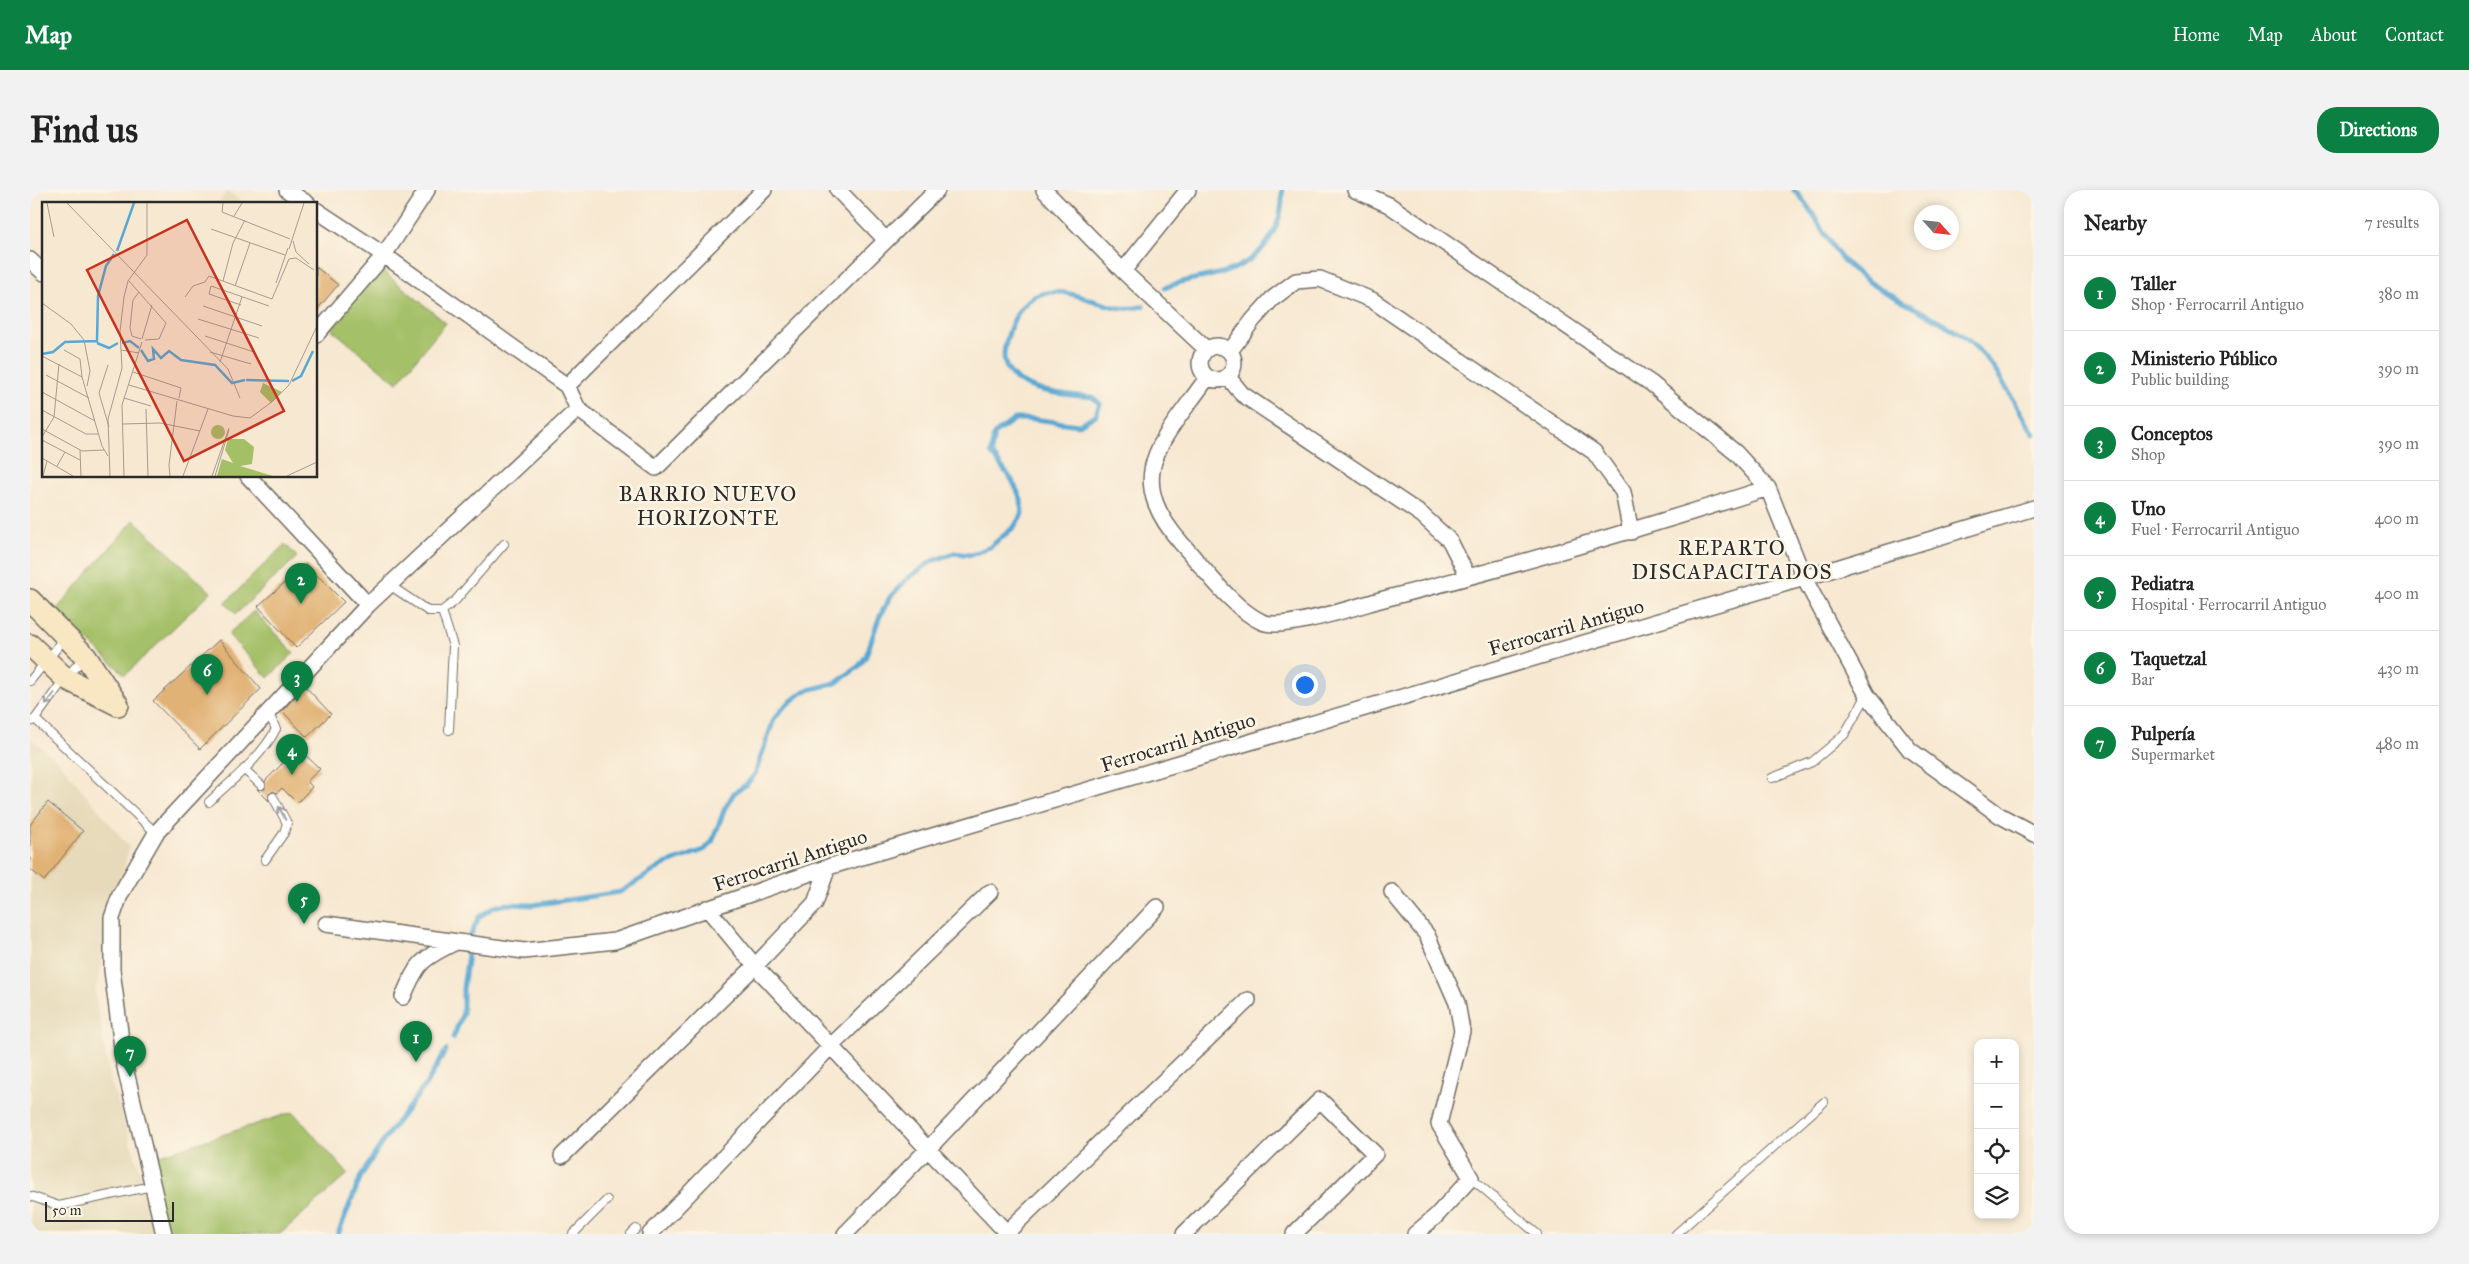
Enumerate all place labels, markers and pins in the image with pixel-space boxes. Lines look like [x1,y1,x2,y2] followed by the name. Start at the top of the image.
[285,563,317,604] pin: 2
[191,654,223,695] pin: 6
[281,661,313,702] pin: 3
[276,734,308,775] pin: 4
[288,883,320,924] pin: 5
[400,1021,432,1062] pin: 1
[114,1036,146,1077] pin: 7

